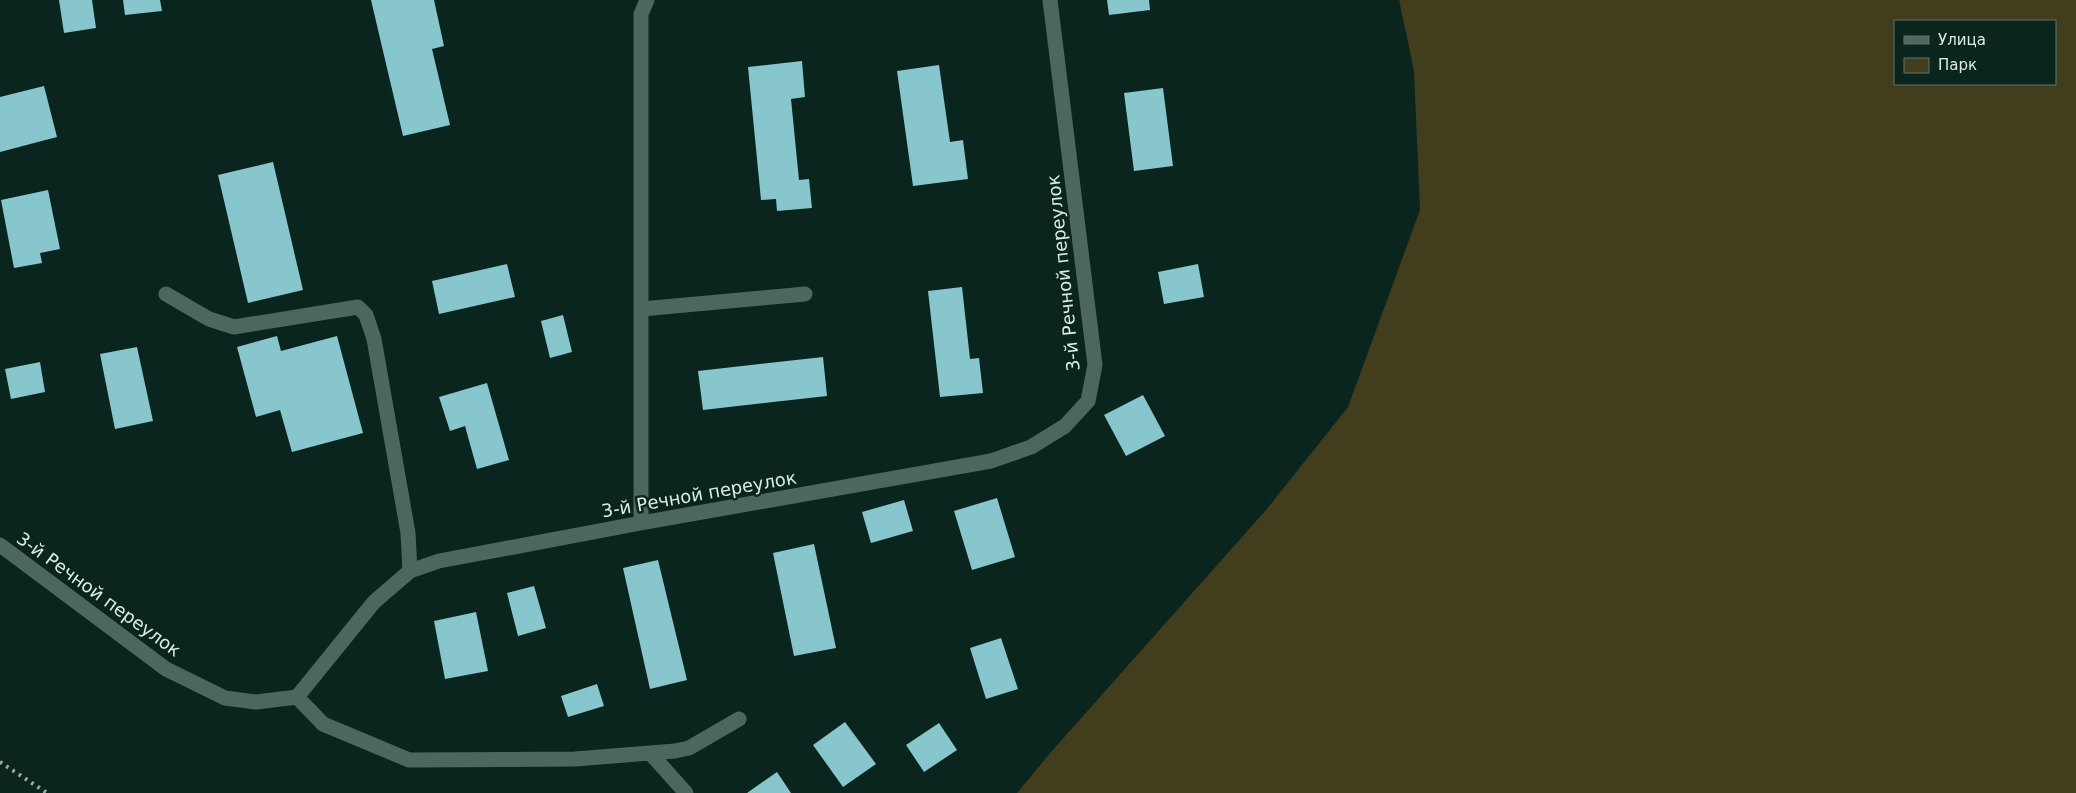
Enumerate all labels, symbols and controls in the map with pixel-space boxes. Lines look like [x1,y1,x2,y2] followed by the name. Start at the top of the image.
[1894,20,2056,85] legend
[1938,31,1986,49] text: Улица
[1938,56,1977,74] text: Парк
[1042,174,1084,372] street label: 3-й Речной переулок
[600,466,798,521] street label: 3-й Речной переулок
[13,527,185,661] street label: 3-й Речной переулок

